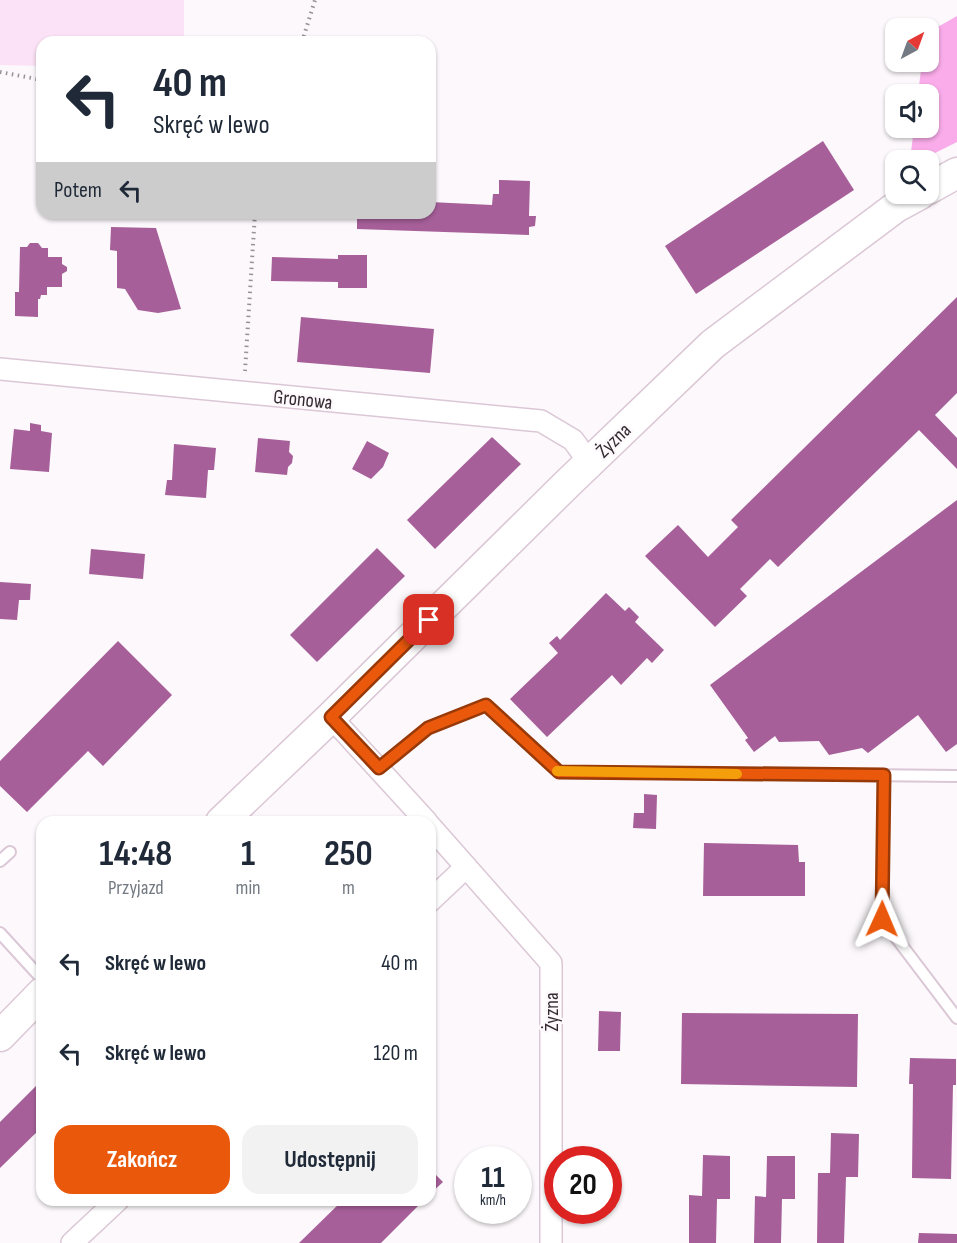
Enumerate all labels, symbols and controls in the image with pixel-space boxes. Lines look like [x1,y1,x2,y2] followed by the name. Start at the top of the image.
[885,18,939,72] north arrow
[885,18,939,204] map controls
[153,58,227,109] text: 40 m
[54,60,132,138] icon: left
[885,84,939,138] button: sound
[153,109,270,141] text: Skręć w lewo
[885,150,939,204] button: search
[114,174,147,207] icon: left
[54,177,102,204] text: Potem
[272,385,334,415] street label: Gronowa
[591,418,636,463] street label: Żyzna
[403,594,454,645] pin
[412,603,445,636] icon: arrive
[99,833,172,876] text: 14:48
[241,833,255,876] text: 1
[324,833,373,876] text: 250
[108,876,164,900] text: Przyjazd
[236,876,261,900] text: min
[342,876,355,900] text: m
[850,887,914,951] position arrow
[54,947,87,980] icon: left
[105,950,206,977] text: Skręć w lewo
[381,950,418,977] text: 40 m
[540,992,564,1032] street label: Żyzna
[54,1037,87,1070] icon: left
[105,1040,206,1067] text: Skręć w lewo
[374,1040,418,1067] text: 120 m
[54,1125,230,1194] button: Zakończ
[242,1125,418,1194] button: Udostępnij
[544,1146,622,1224] speed limit sign: 20
[481,1160,505,1196] text: 11
[480,1191,506,1210] text: km/h

